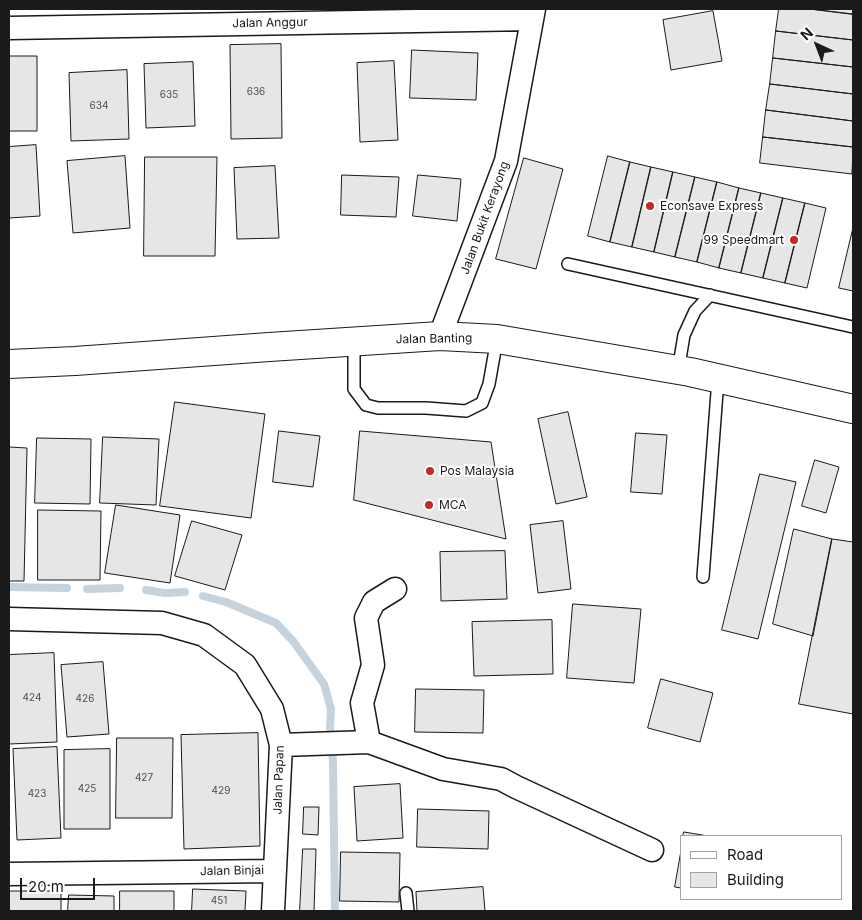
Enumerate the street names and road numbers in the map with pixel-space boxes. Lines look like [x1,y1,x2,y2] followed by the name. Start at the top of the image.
[232,15,308,31] street label: Jalan Anggur
[458,160,512,276] street label: Jalan Bukit Kerayong
[396,331,472,347] street label: Jalan Banting
[271,745,287,815] street label: Jalan Papan
[200,863,264,879] street label: Jalan Binjai

